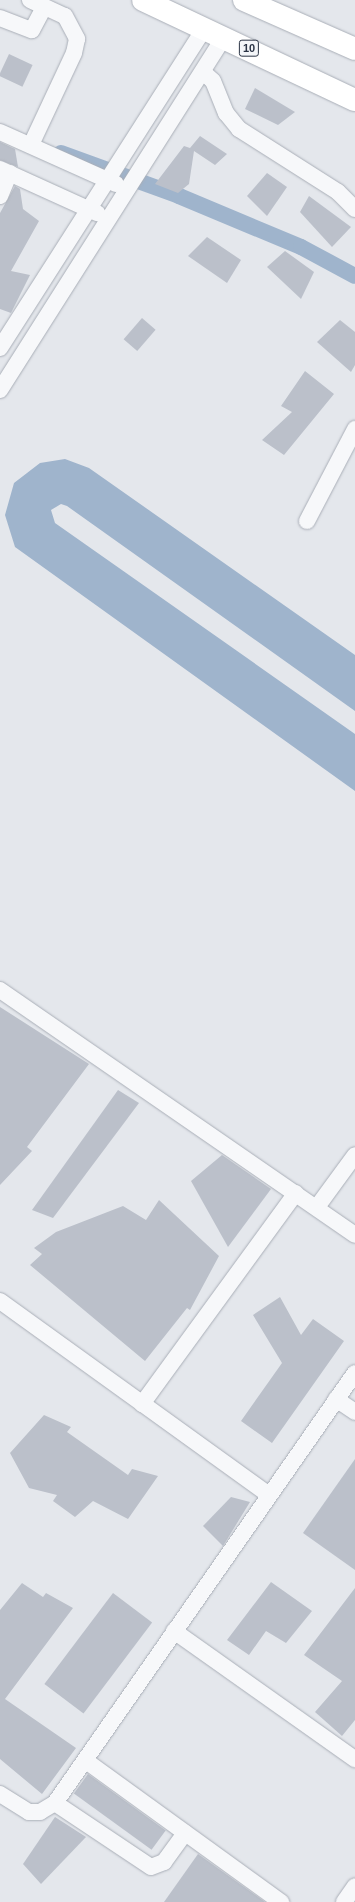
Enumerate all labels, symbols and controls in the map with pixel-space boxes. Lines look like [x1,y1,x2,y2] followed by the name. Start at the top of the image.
[238,39,260,57] road number: 10

